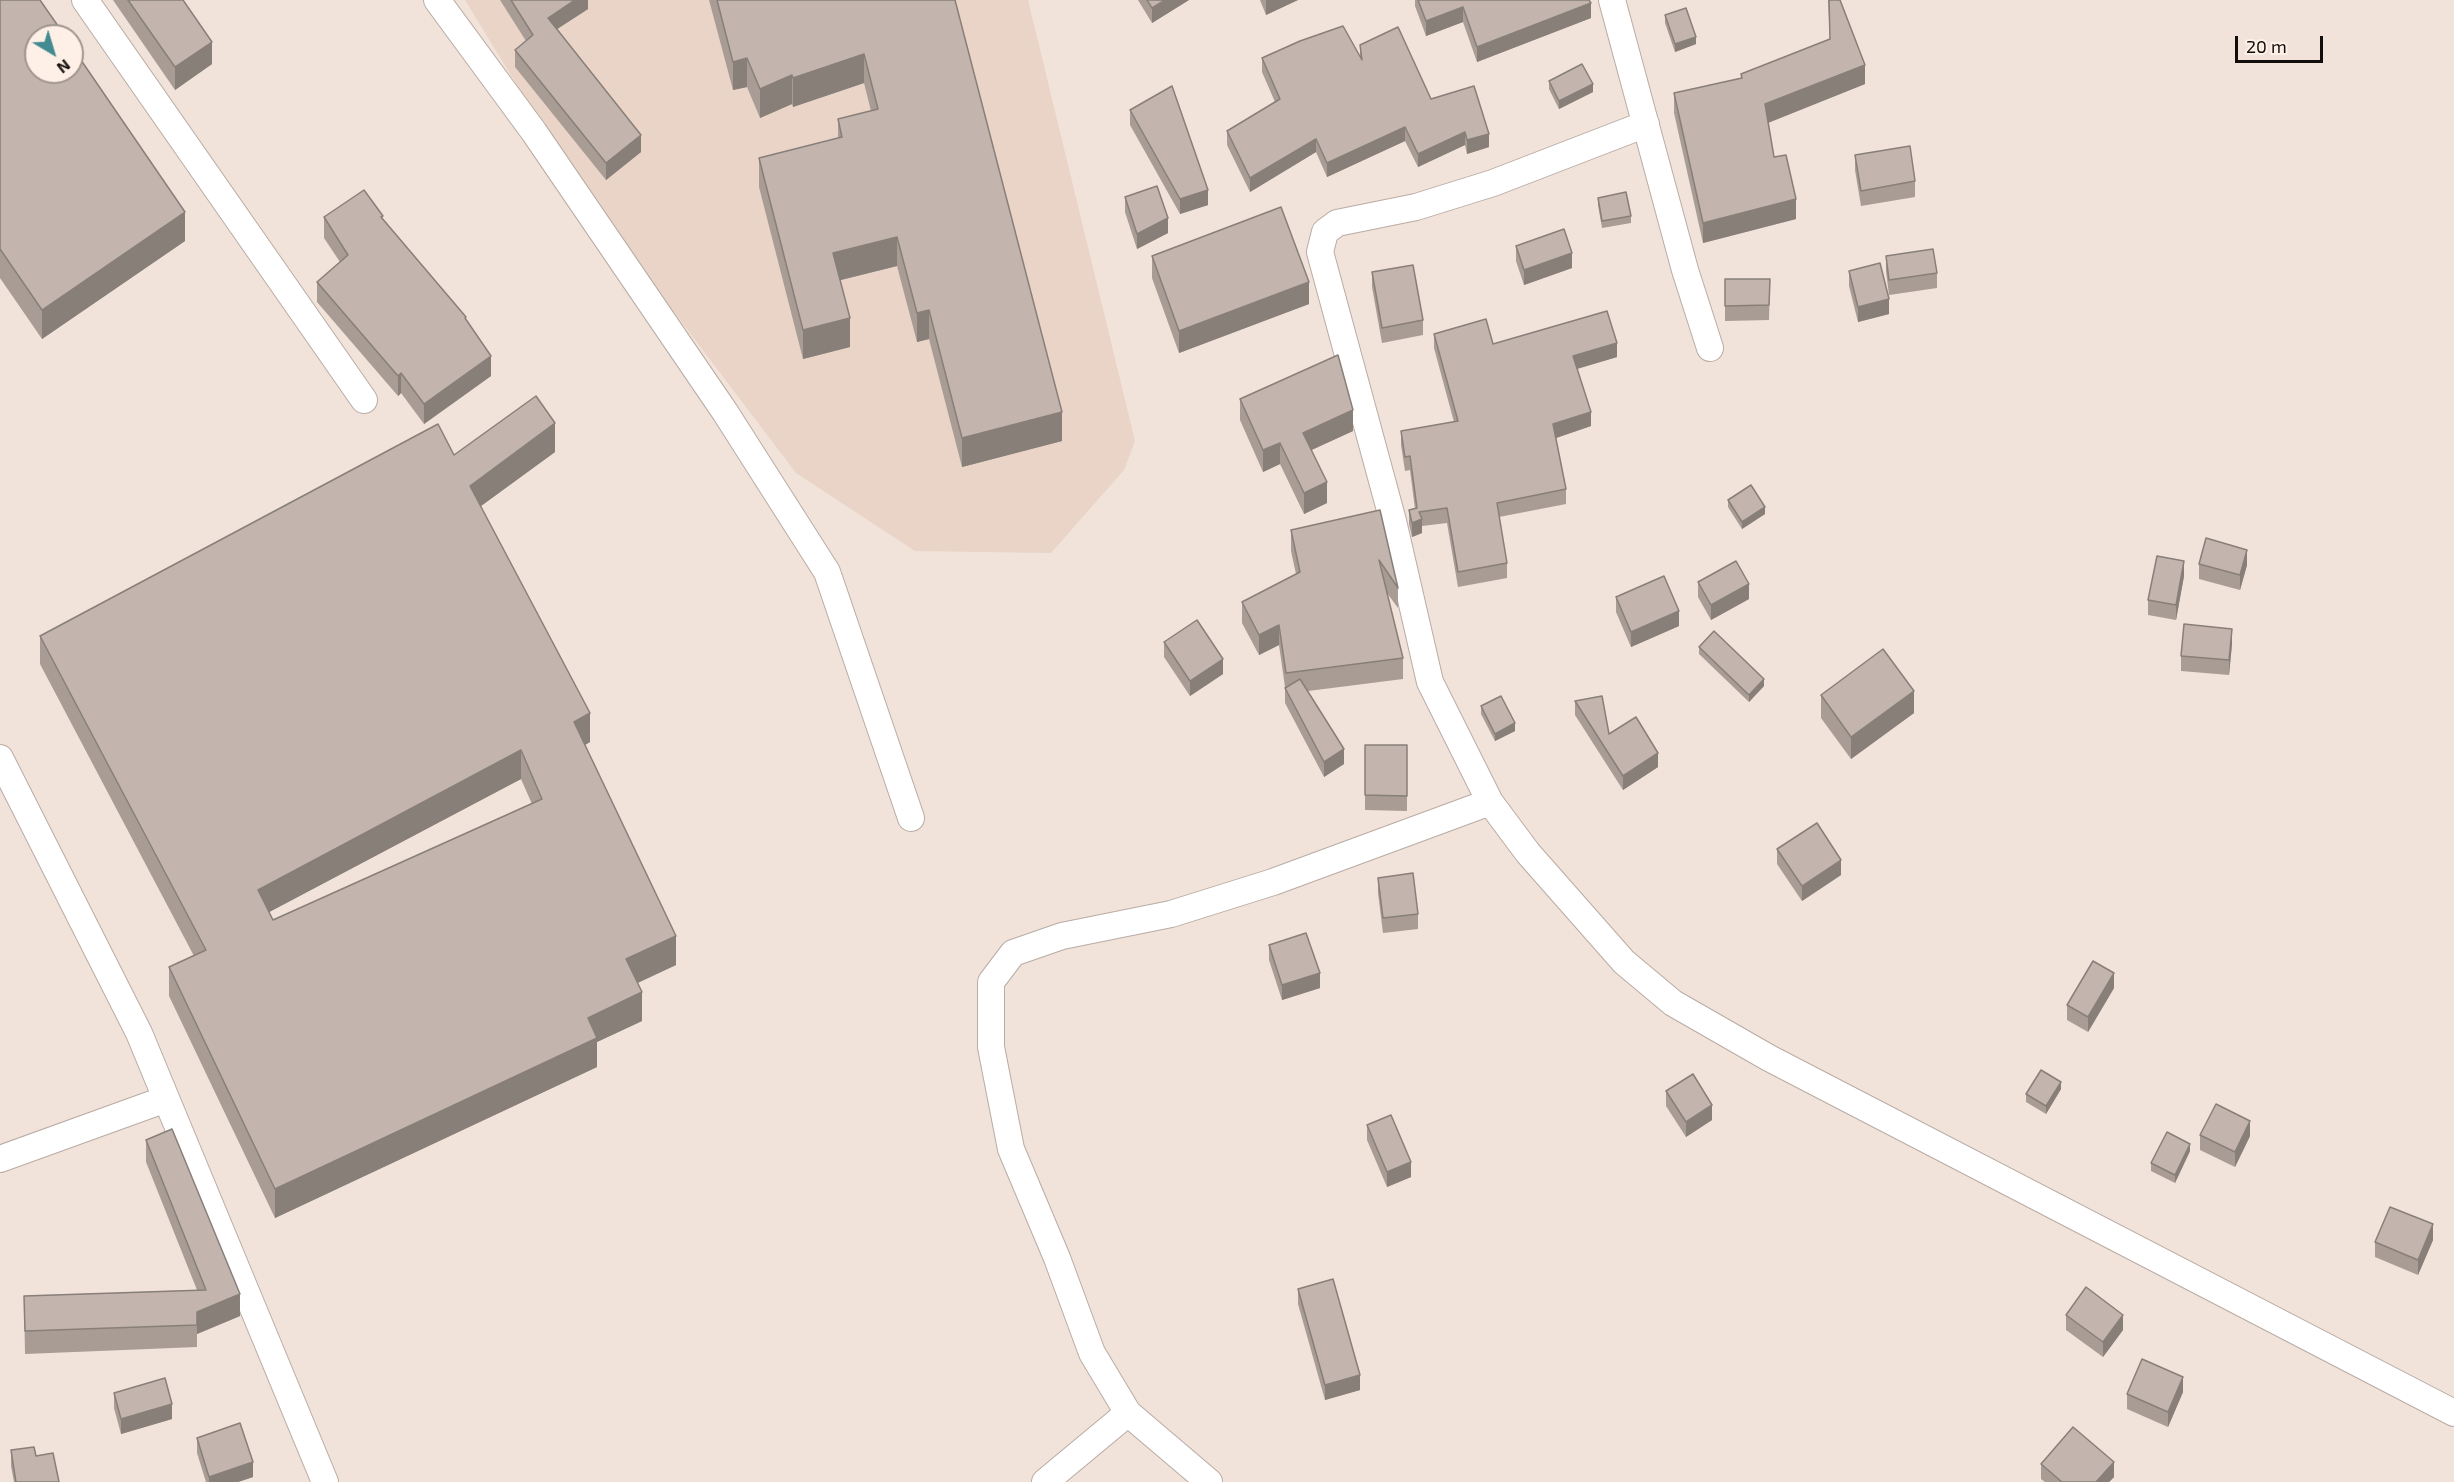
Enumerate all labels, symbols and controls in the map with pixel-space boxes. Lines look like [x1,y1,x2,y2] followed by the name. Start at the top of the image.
[24,24,84,84] north arrow
[2238,24,2326,62] scale bar
[2246,35,2287,57] text: 20 m
[54,56,75,78] text: N

